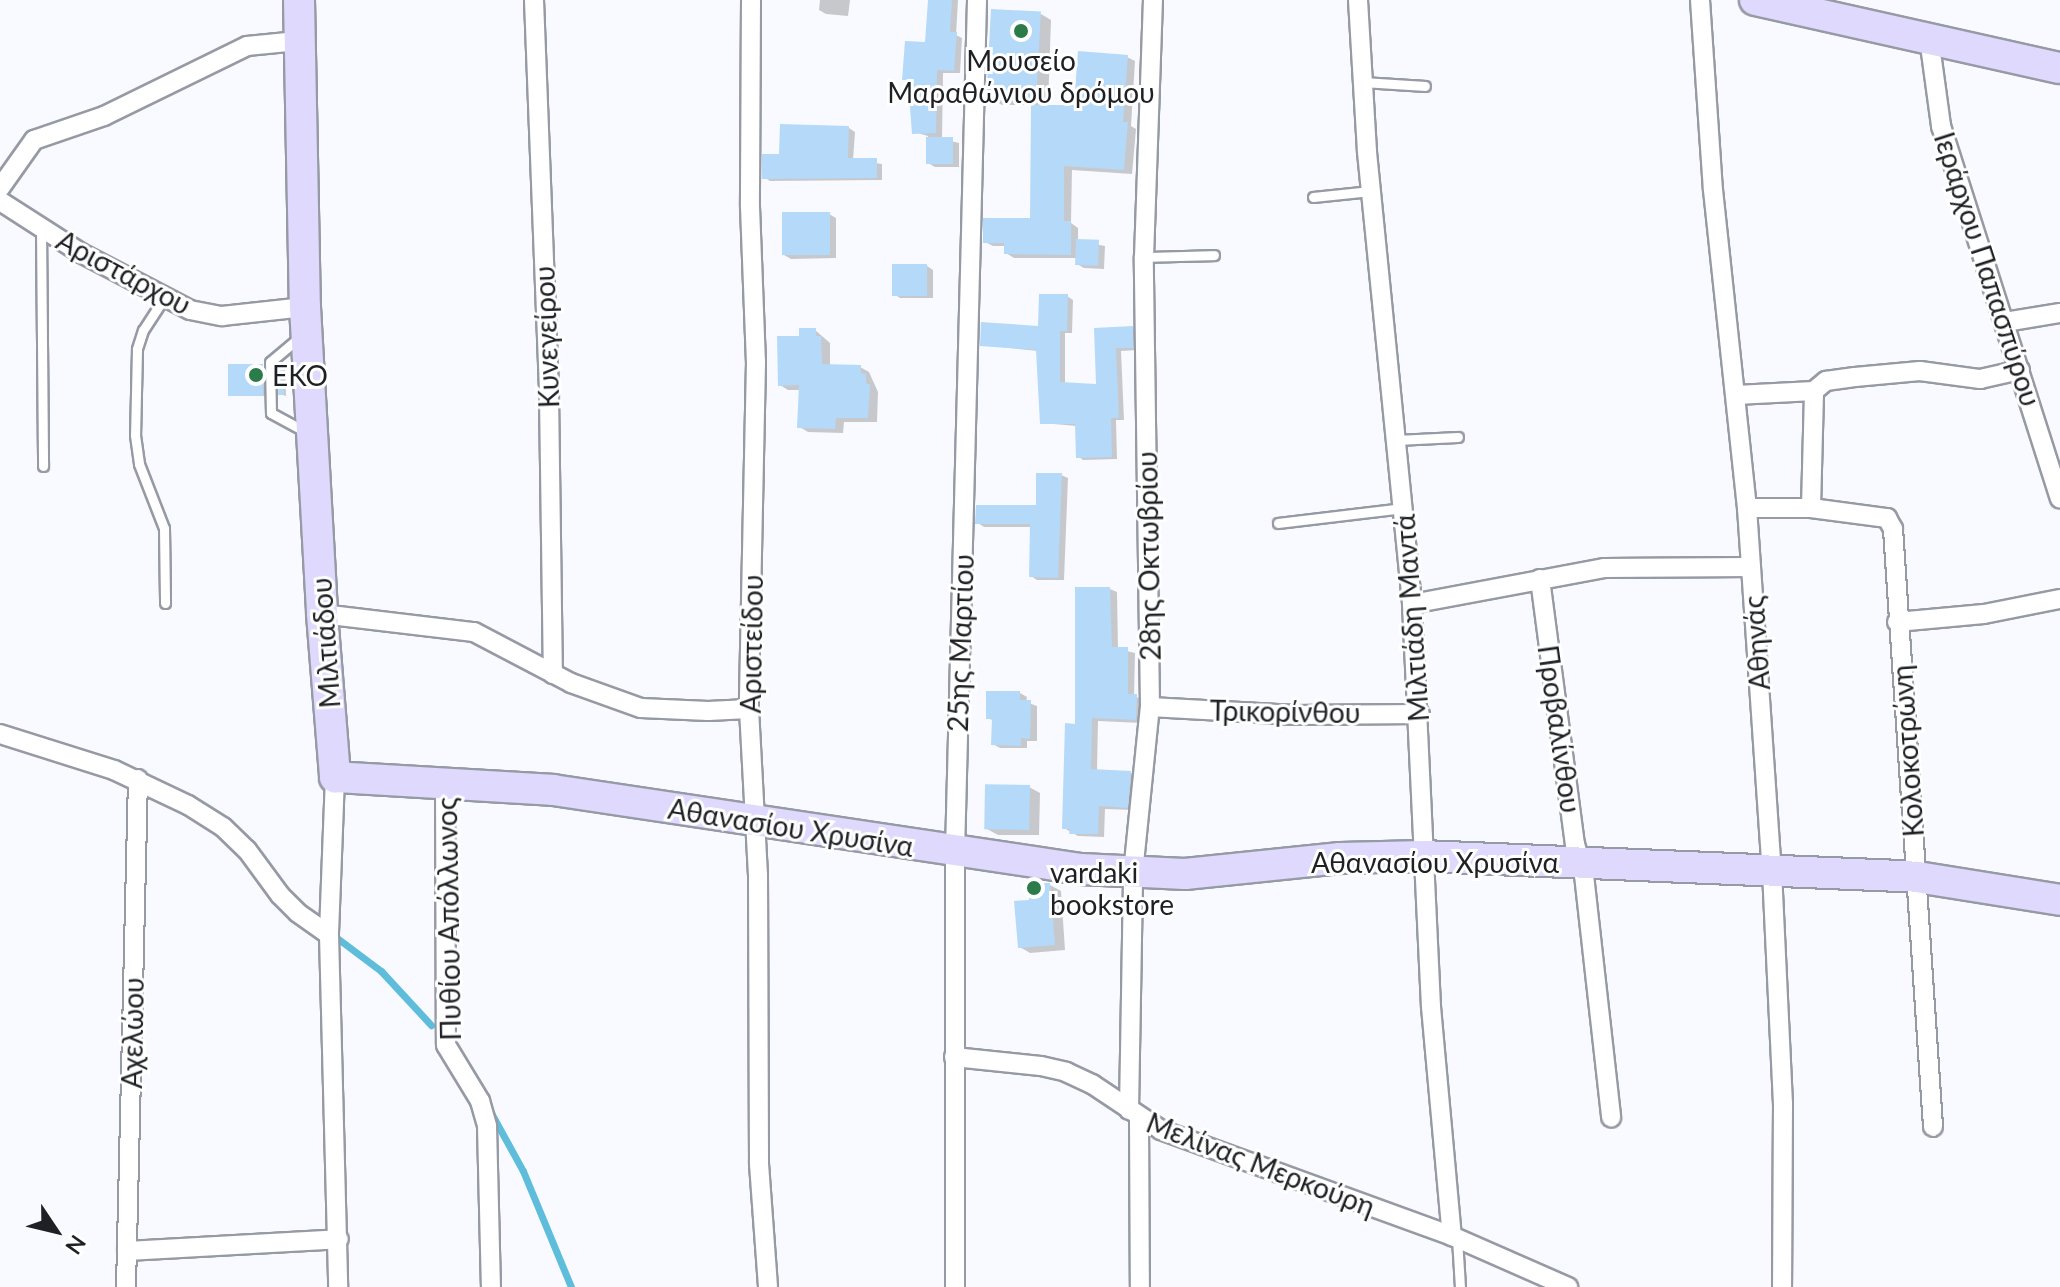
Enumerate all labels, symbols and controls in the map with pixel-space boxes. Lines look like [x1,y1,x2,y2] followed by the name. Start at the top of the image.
[1012,22,1030,40] marker: Μουσείο Μαραθώνιου δρόμου
[887,43,1155,109] place label: Μουσείο Μαραθώνιου δρόμου
[1928,128,2048,410] street label: Ιεράρχου Παπασπύρου
[51,223,197,321] street label: Αριστάρχου
[527,265,565,409] street label: Κυνεγείρου
[272,358,328,392] place label: EKO
[247,366,265,384] marker: EKO
[1129,451,1167,661] street label: 28ης Οκτωβρίου
[1387,513,1435,723] street label: Μιλτιάδη Μαντά
[940,553,980,733] street label: 25ης Μαρτίου
[733,574,769,714] street label: Αριστείδου
[304,577,346,709] street label: Μιλτιάδου
[1736,595,1776,691] street label: Αθηνάς
[1532,643,1588,815] street label: Προβαλίνθου
[1884,664,1930,838] street label: Κολοκοτρώνη
[1209,693,1361,729] street label: Τρικορίνθου
[666,791,916,863] street label: Αθανασίου Χρυσίνα
[429,797,467,1041] street label: Πυθίου Απόλλωνος
[1311,845,1559,879] street label: Αθανασίου Χρυσίνα
[1050,855,1174,921] place label: vardaki bookstore
[1025,879,1043,897] marker: vardaki bookstore
[114,977,150,1089] street label: Αχελώου
[1142,1105,1380,1223] street label: Μελίνας Μερκούρη
[16,1191,96,1271] north arrow
[60,1230,92,1260] text: N

